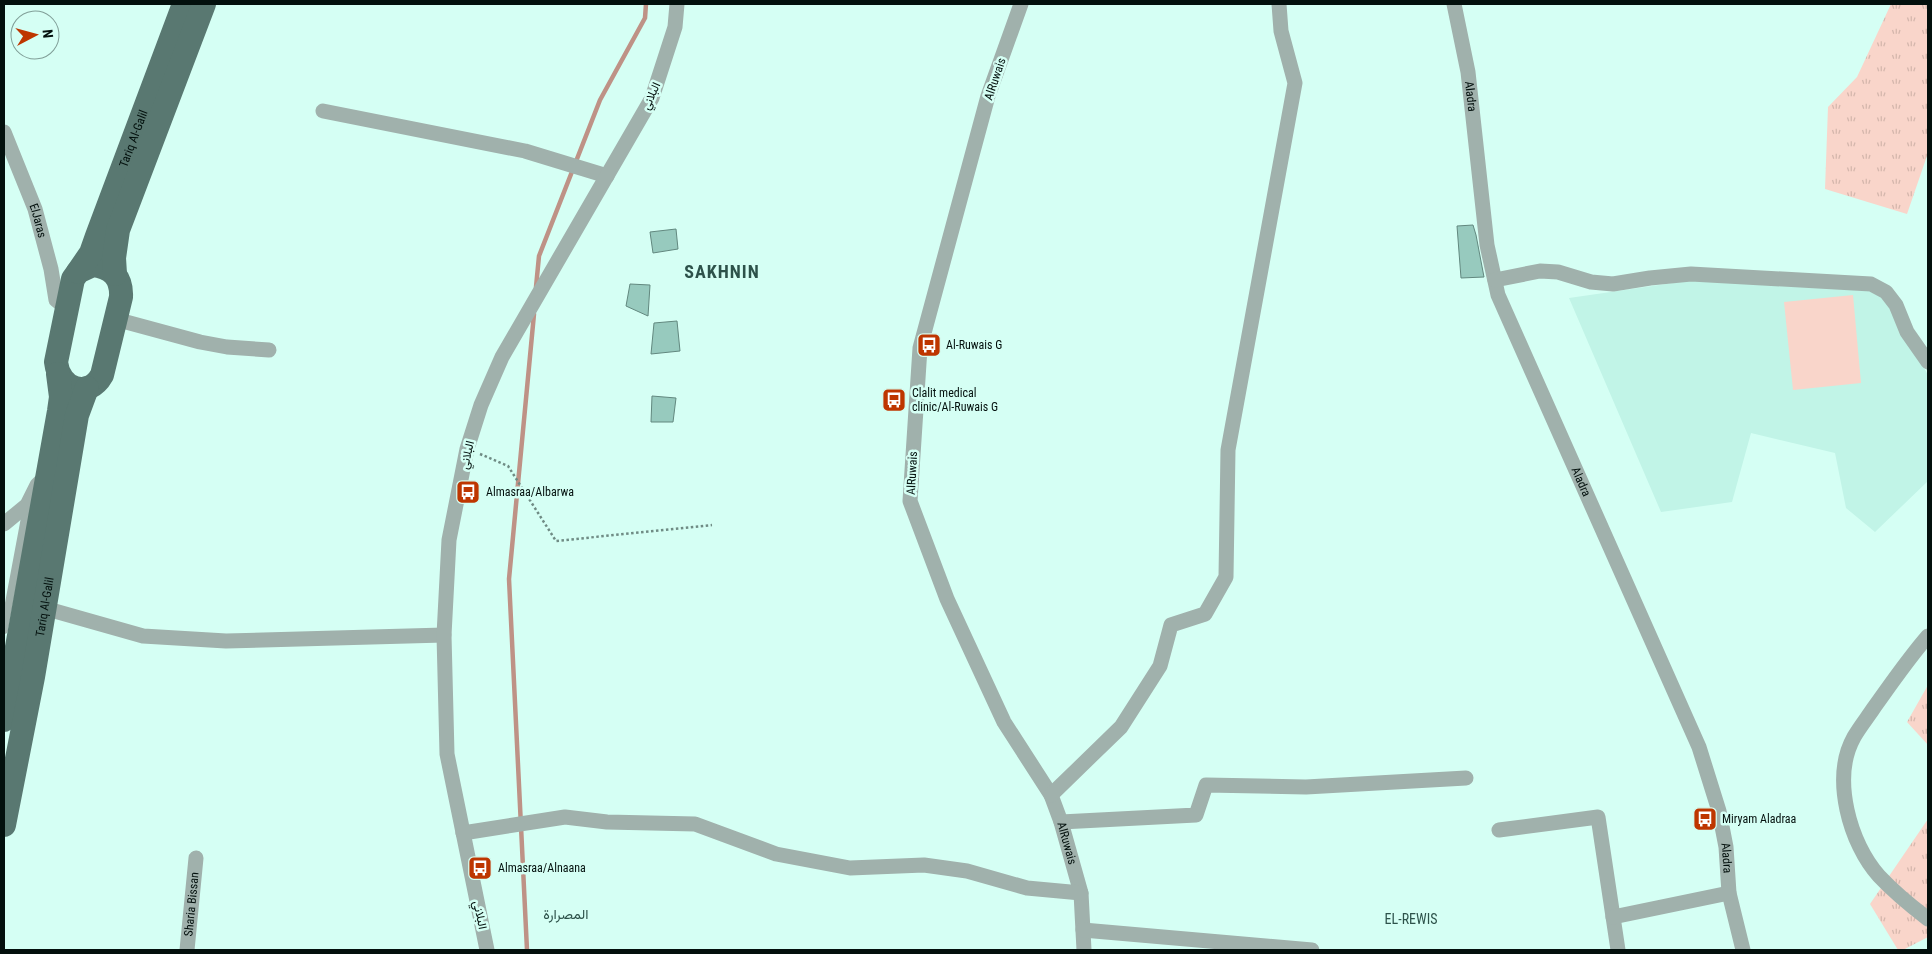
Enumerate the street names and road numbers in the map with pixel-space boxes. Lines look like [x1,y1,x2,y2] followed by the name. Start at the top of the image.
[981,56,1009,102] street label: AlRuwais
[639,80,666,113] street label: البلاني
[1462,80,1479,113] street label: Aladra
[116,108,151,169] street label: Tariq Al-Galil
[26,201,49,239] street label: ElJaras
[457,439,480,471] street label: البلاني
[904,451,920,495] street label: AlRuwais
[1568,465,1594,499] street label: Aladra
[33,576,57,638] street label: Tariq Al-Galil
[1054,820,1080,866] street label: AlRuwais
[1718,841,1735,874] street label: Aladra
[181,871,202,937] street label: Sharia Bissan
[467,899,490,931] street label: البلاني

